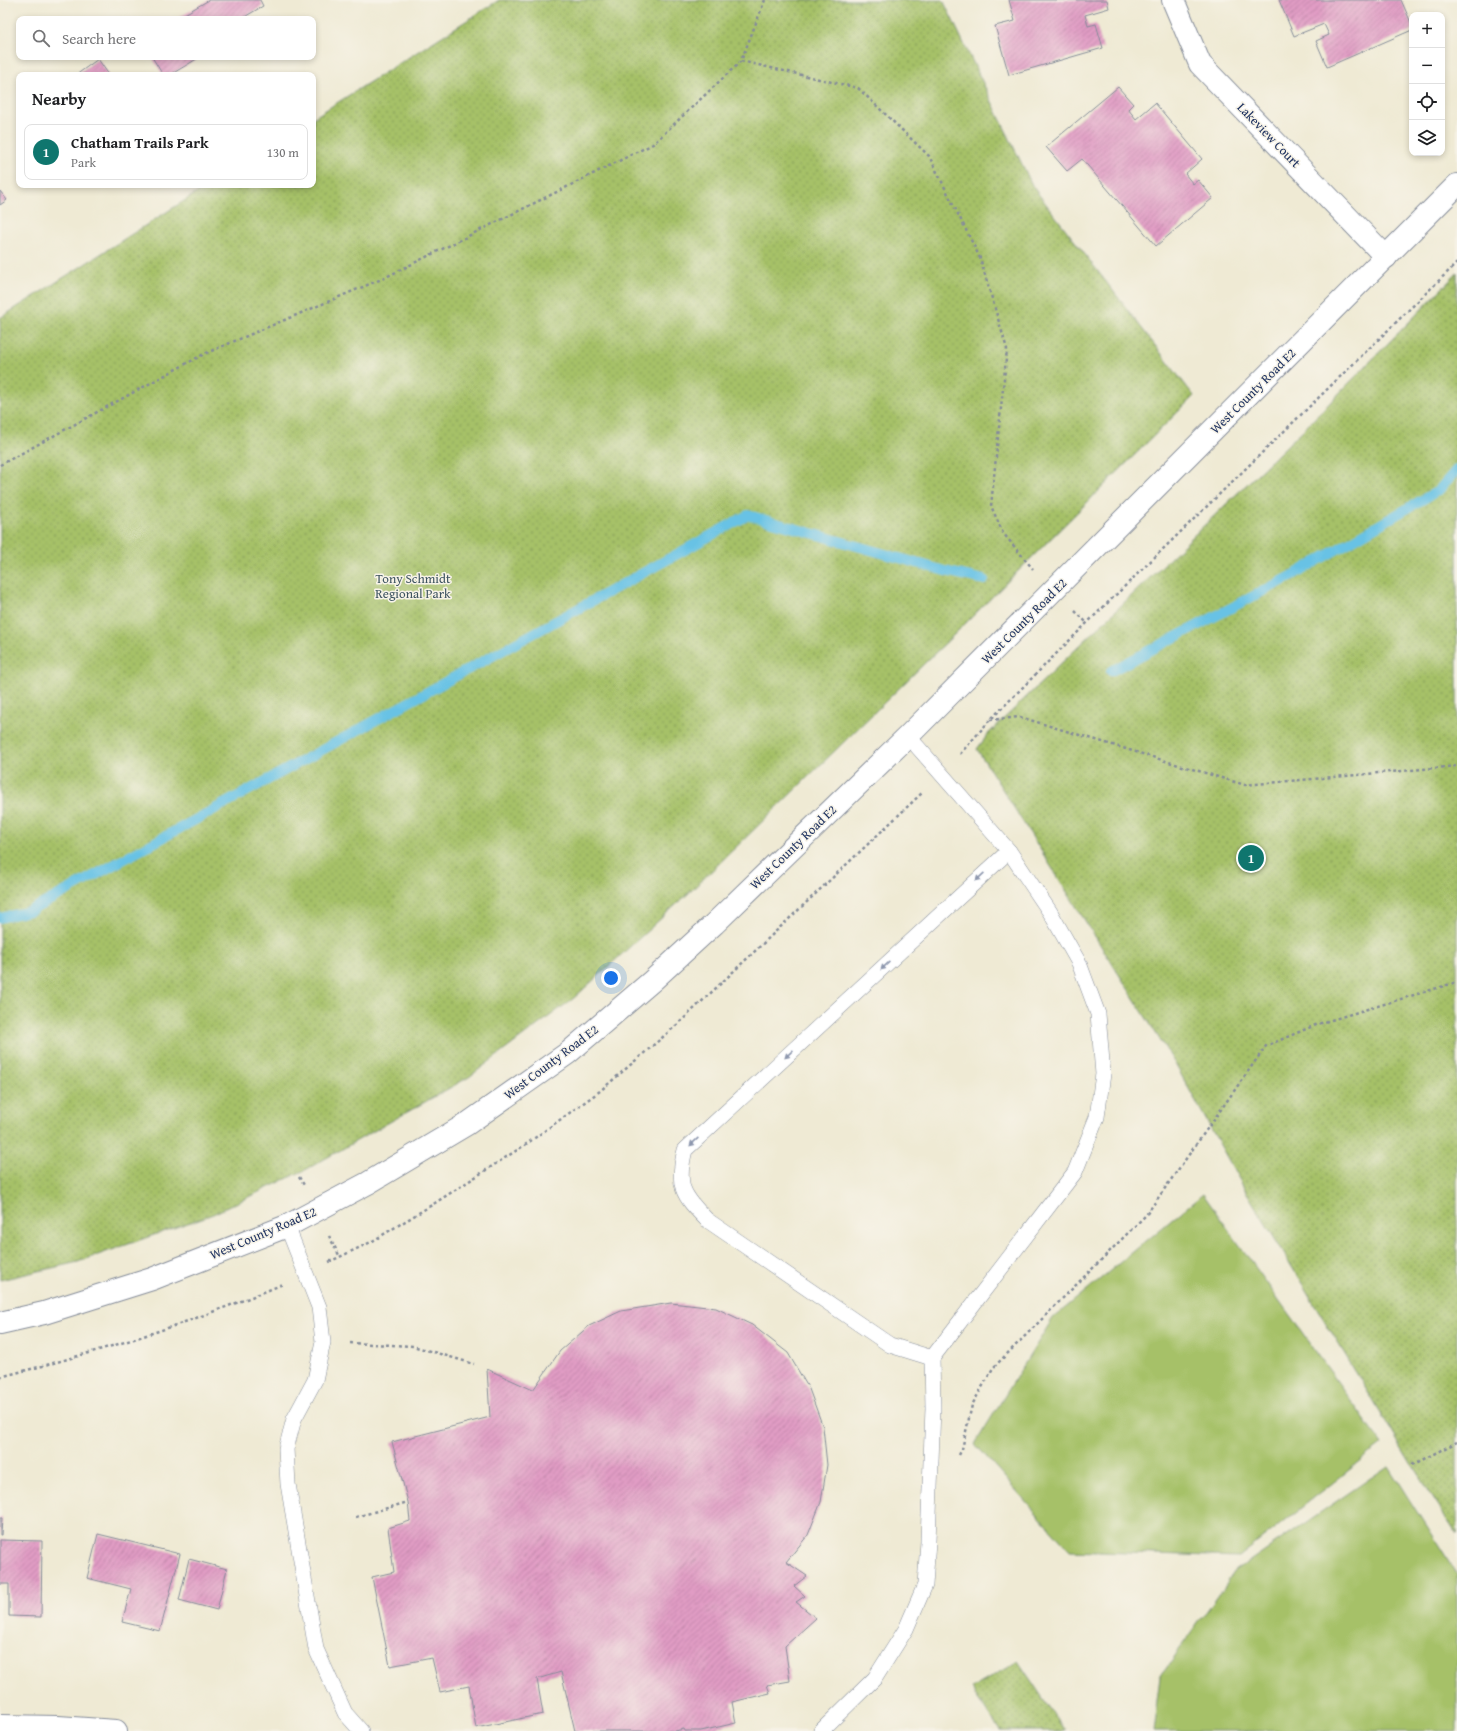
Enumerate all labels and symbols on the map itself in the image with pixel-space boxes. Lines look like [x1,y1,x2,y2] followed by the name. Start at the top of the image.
[1233,98,1305,172] street label: Lakeview Court
[1206,344,1300,438] street label: West County Road E2
[375,569,451,603] park label: Tony Schmidt Regional Park
[977,574,1071,668] street label: West County Road E2
[745,801,841,893] street label: West County Road E2
[1238,843,1264,873] pin: 1
[975,873,985,882] one-way arrow
[879,961,890,970] one-way arrow
[601,968,621,988] your location
[500,1020,602,1104] street label: West County Road E2
[784,1049,794,1059] one-way arrow
[689,1137,698,1146] one-way arrow
[207,1202,319,1264] street label: West County Road E2

